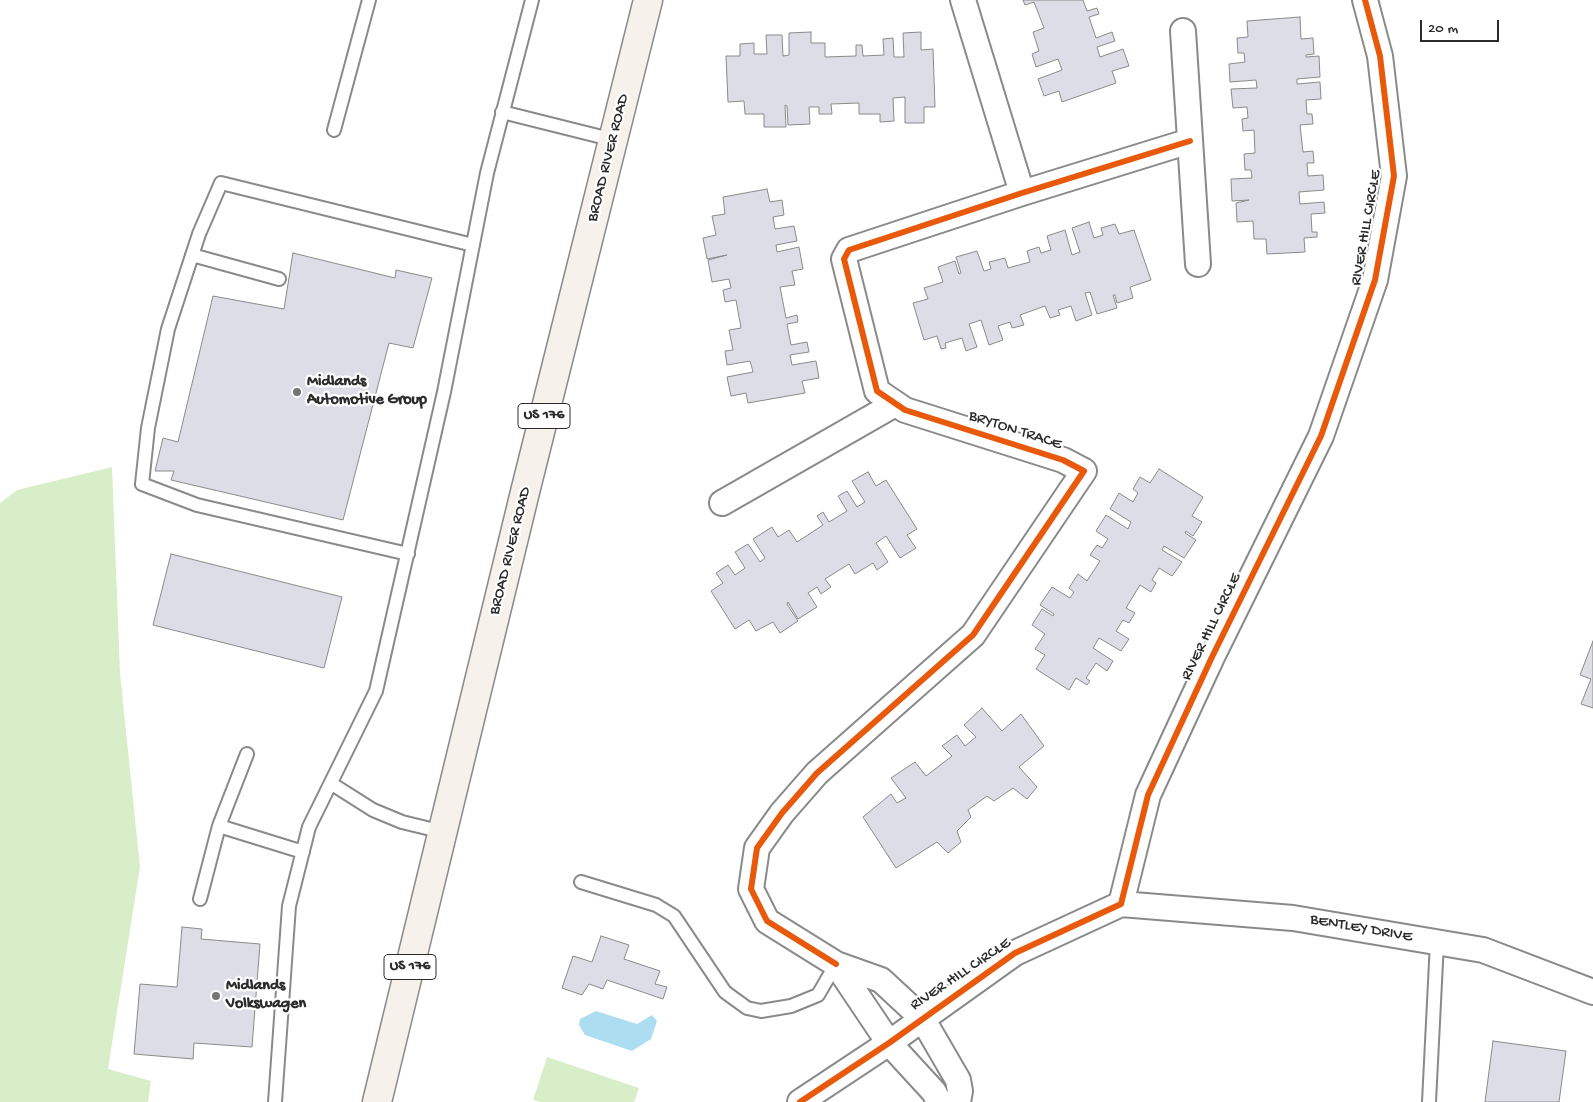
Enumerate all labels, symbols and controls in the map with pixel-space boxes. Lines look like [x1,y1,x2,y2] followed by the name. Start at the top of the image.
[1423,10,1502,42] scale bar
[1428,20,1458,38] text: 20 m
[584,92,634,224] street label: BROAD RIVER ROAD
[1347,169,1387,287] street label: RIVER HILL CIRCLE
[307,373,427,411] place label: Midlands Automotive Group
[291,386,303,398] marker: Midlands Automotive Group
[518,404,570,428] road number: US 176
[966,407,1064,455] street label: BRYTON TRACE
[486,485,536,617] street label: BROAD RIVER ROAD
[1178,570,1246,684] street label: RIVER HILL CIRCLE
[1308,911,1414,947] street label: BENTLEY DRIVE
[907,934,1015,1016] street label: RIVER HILL CIRCLE
[384,954,436,980] road number: US 176
[226,977,306,1015] place label: Midlands Volkswagen
[210,990,222,1002] marker: Midlands Volkswagen

